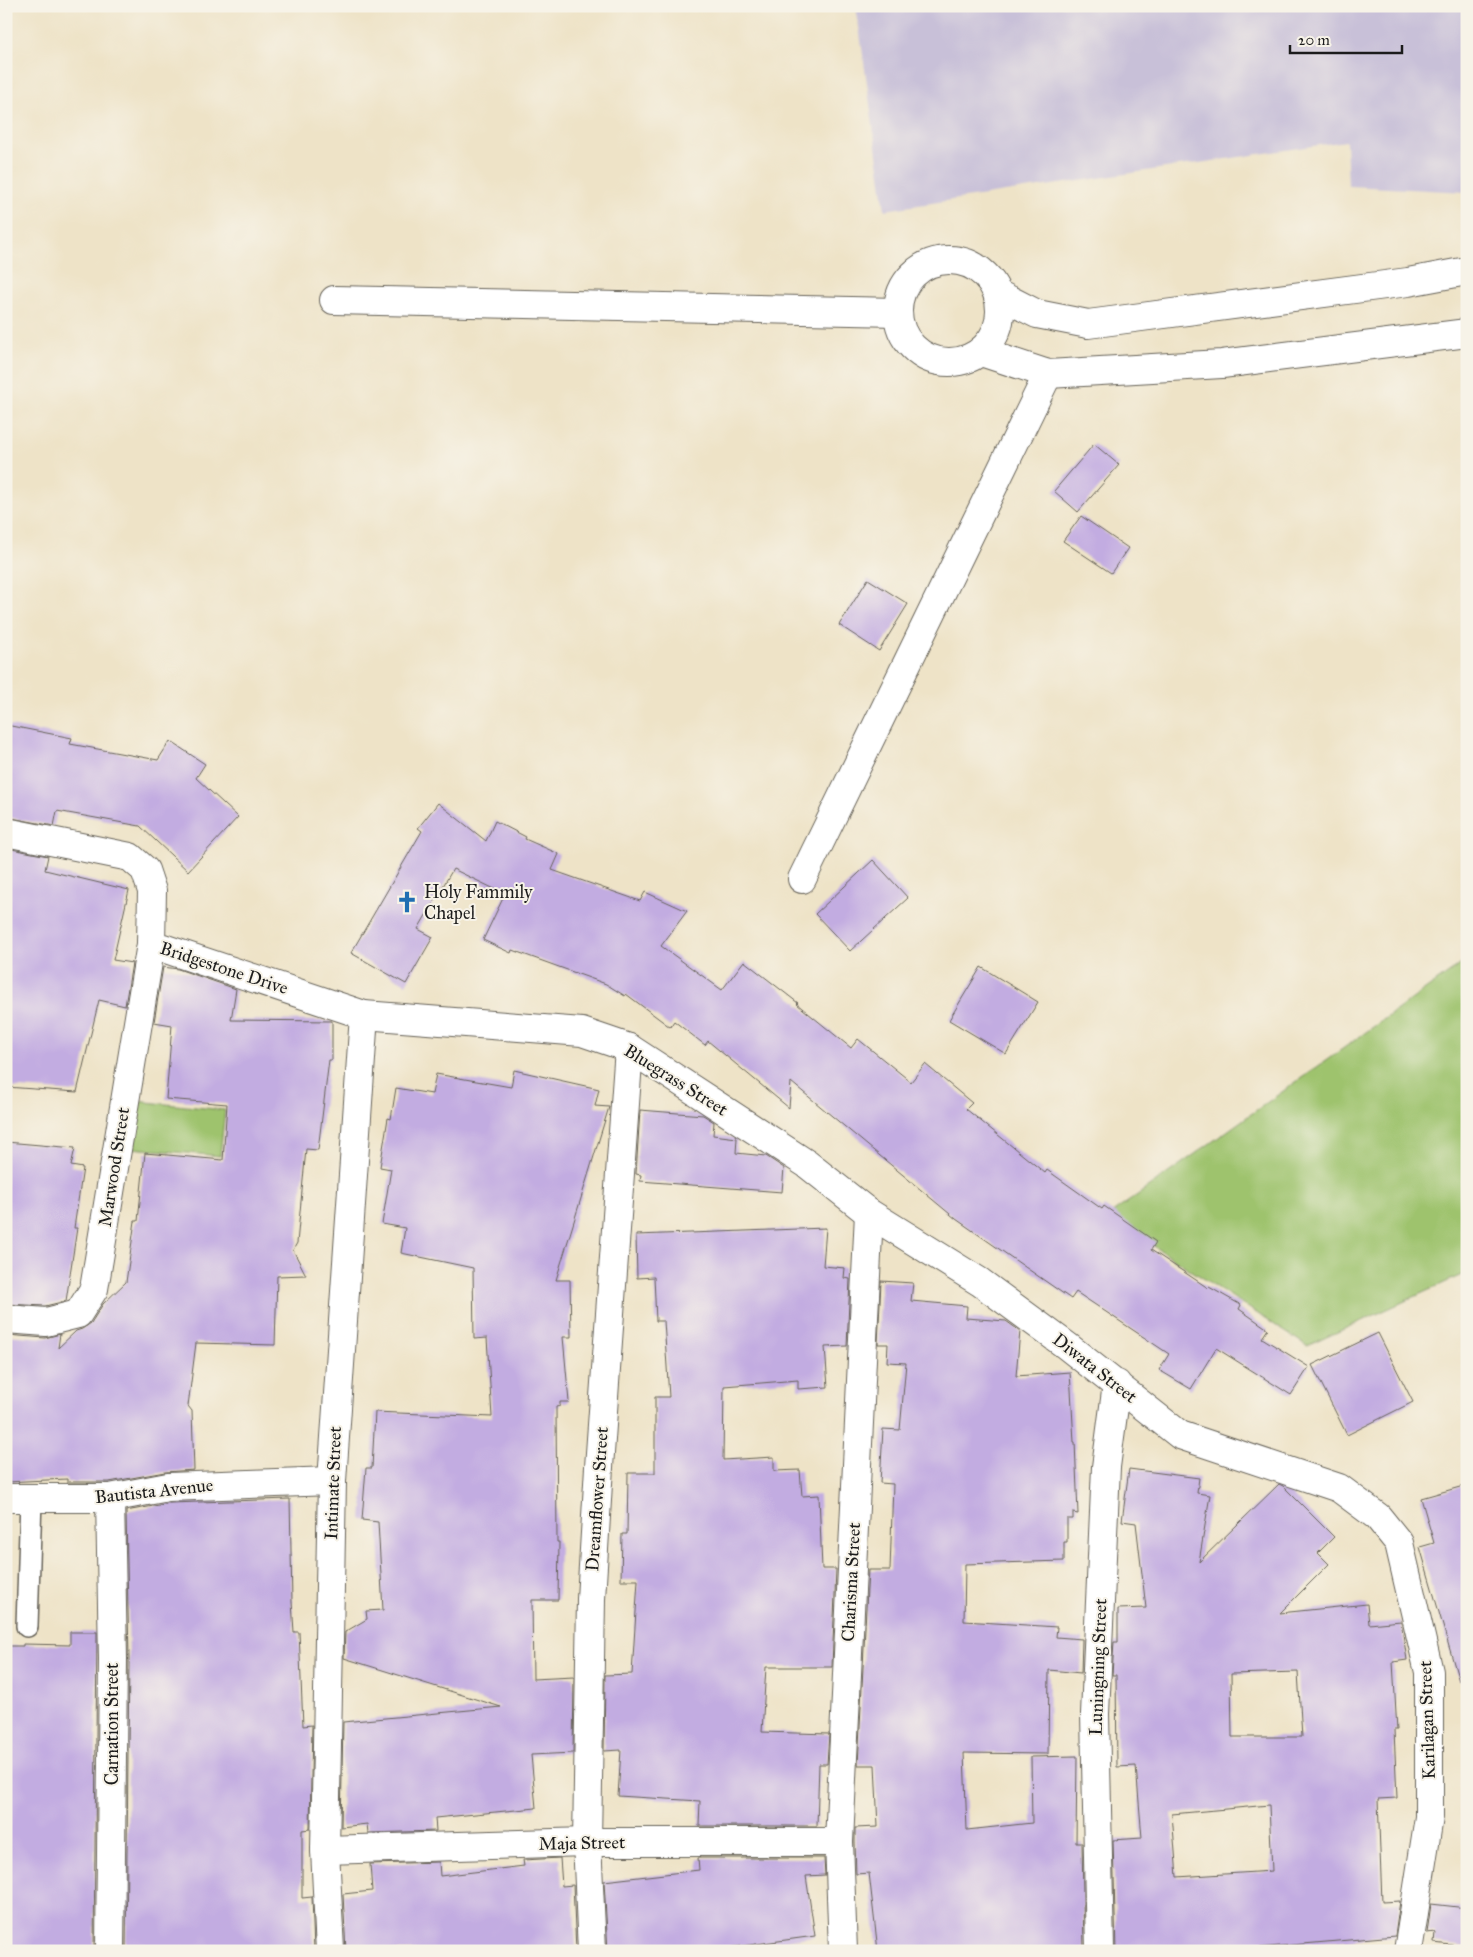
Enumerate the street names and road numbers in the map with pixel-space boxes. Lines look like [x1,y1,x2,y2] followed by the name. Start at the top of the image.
[157,937,291,1000] street label: Bridgestone Drive
[620,1039,732,1122] street label: Bluegrass Street
[94,1105,134,1228] street label: Marwood Street
[1048,1328,1142,1408] street label: Diwata Street
[320,1425,346,1540] street label: Intimate Street
[581,1425,613,1572] street label: Dreamflower Street
[94,1474,214,1508] street label: Bautista Avenue
[837,1521,865,1642] street label: Charisma Street
[1085,1597,1112,1736] street label: Luningning Street
[1414,1660,1441,1780] street label: Karilagan Street
[101,1662,123,1785] street label: Carnation Street
[538,1831,626,1855] street label: Maja Street

